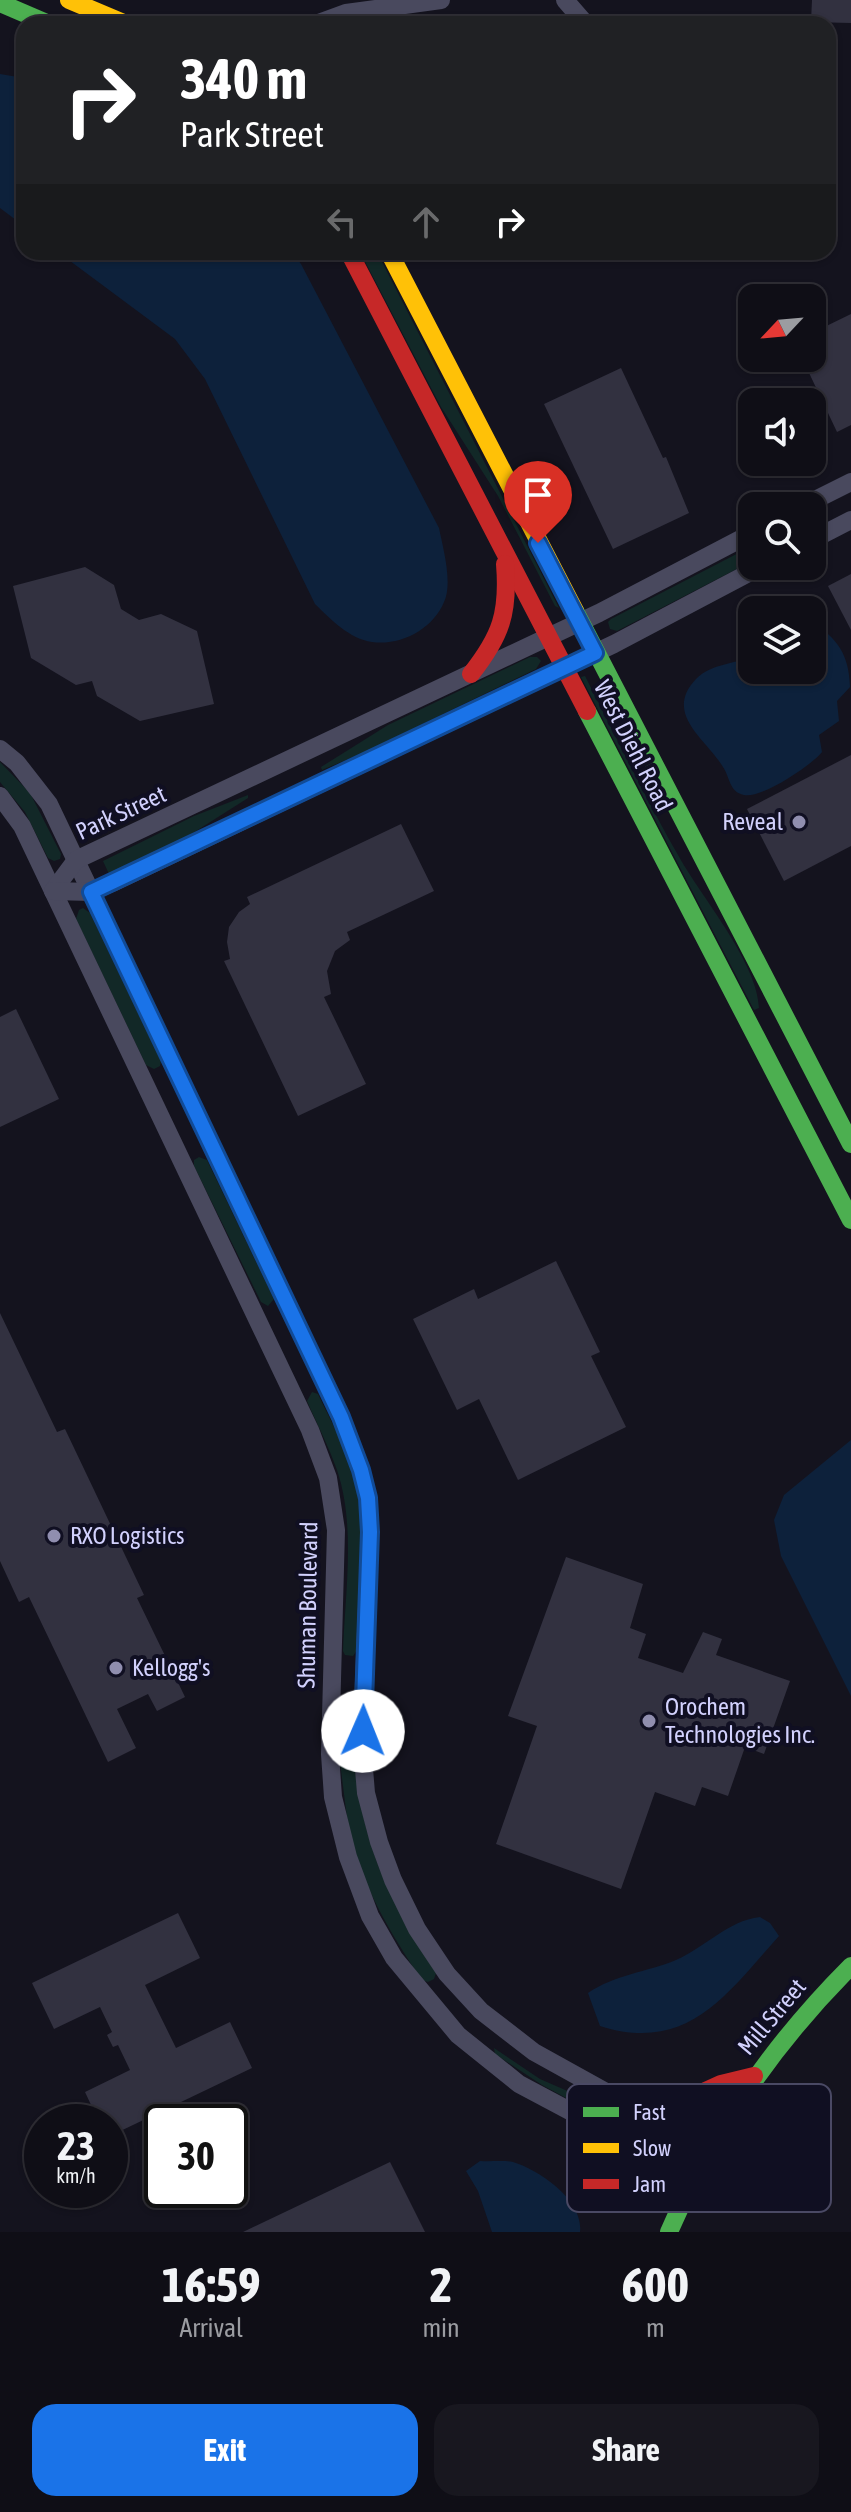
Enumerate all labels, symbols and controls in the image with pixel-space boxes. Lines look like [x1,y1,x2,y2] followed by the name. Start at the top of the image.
[180,47,307,111] text: 340 m
[48,48,152,152] icon: right
[180,113,324,155] text: Park Street
[320,200,364,244] icon: left
[404,200,448,244] icon: ahead
[488,200,532,244] icon: right
[738,284,826,372] north arrow
[738,284,826,684] map controls
[738,388,826,476] button: sound
[504,461,572,543] pin
[516,473,560,517] icon: arrive
[738,492,826,580] button: search
[738,596,826,684] button: layers
[589,676,678,816] street label: West Diehl Road
[72,780,170,845] street label: Park Street
[722,808,784,835] place label: Reveal
[790,813,808,831] marker: Reveal
[293,1521,322,1689] street label: Shuman Boulevard
[70,1522,184,1549] place label: RXO Logistics
[45,1527,63,1545] marker: RXO Logistics
[132,1654,211,1681] place label: Kellogg's
[107,1659,125,1677] marker: Kellogg's
[321,1689,405,1773] position arrow
[665,1693,815,1748] place label: Orochem Technologies Inc.
[640,1712,658,1730] marker: Orochem Technologies Inc.
[732,1973,811,2060] street label: Mill Street
[567,2084,831,2212] legend
[633,2099,666,2125] text: Fast
[144,2104,248,2208] speed limit sign: 30
[57,2123,95,2168] text: 23
[633,2135,671,2161] text: Slow
[56,2164,96,2187] text: km/h
[633,2171,666,2197] text: Jam
[162,2257,261,2312] text: 16:59
[430,2257,452,2312] text: 2
[622,2257,689,2312] text: 600
[179,2313,243,2343] text: Arrival
[422,2313,460,2343] text: min
[646,2313,665,2343] text: m
[32,2404,418,2496] button: Exit
[434,2404,819,2496] button: Share

